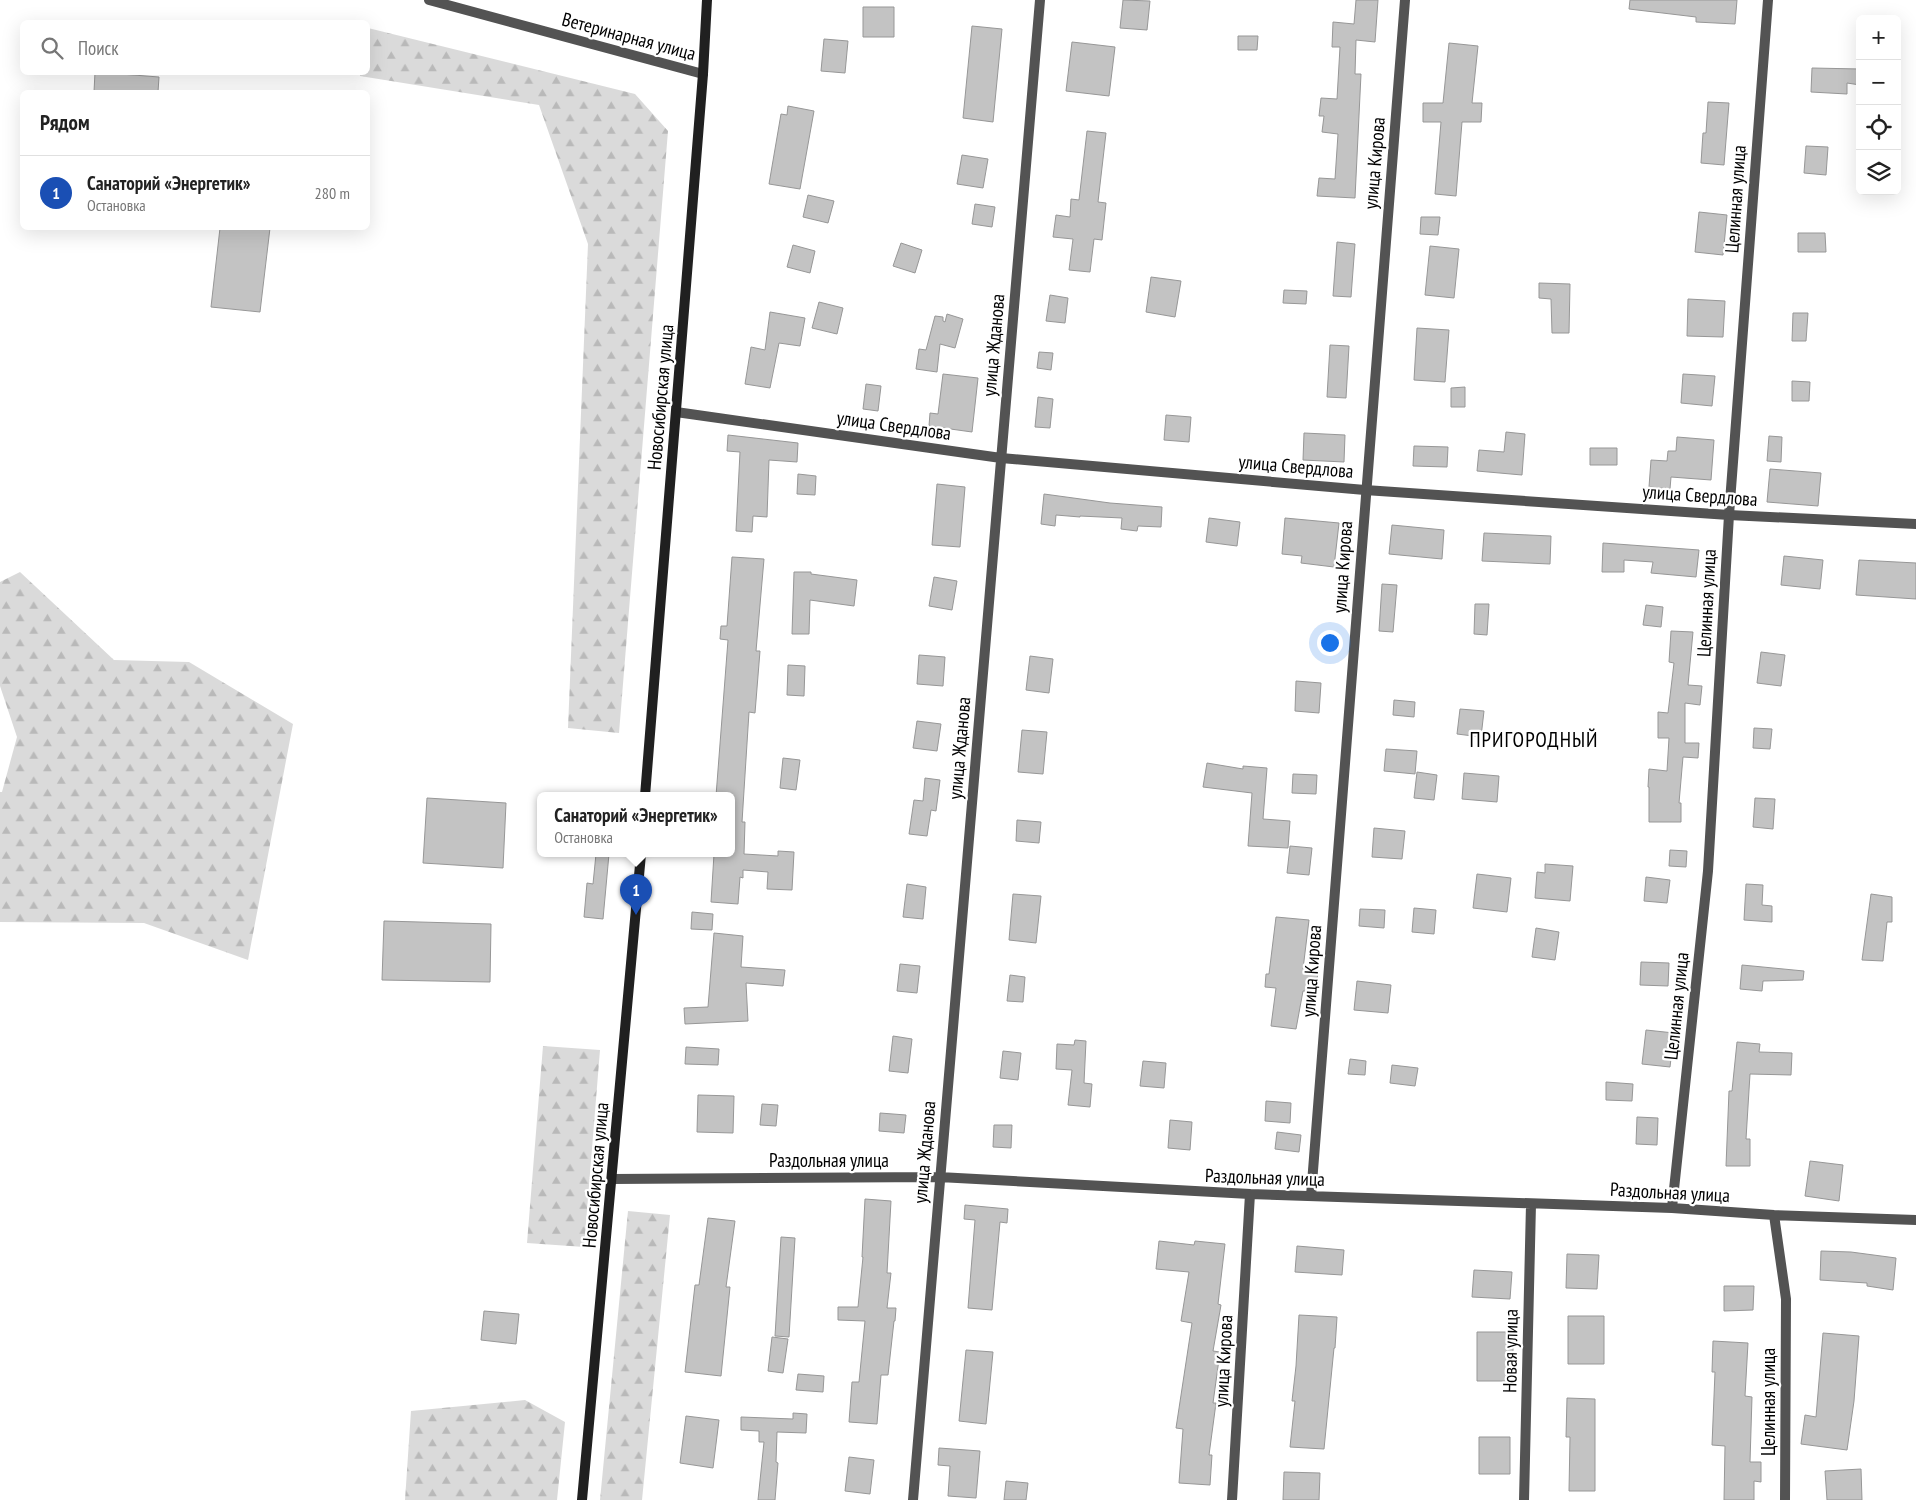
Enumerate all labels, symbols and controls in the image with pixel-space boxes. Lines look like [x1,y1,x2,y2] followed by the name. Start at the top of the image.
[560,7,698,65] street label: Ветеринарная улица
[1856,15,1901,195] map controls
[1856,15,1901,60] button: +
[20,20,370,75] search box
[38,34,66,62] icon: search
[78,36,119,60] text: Поиск
[1856,60,1901,105] button: −
[1856,105,1901,150] button: locate
[40,109,90,136] text: Рядом
[1358,116,1390,210] street label: улица Кирова
[1719,144,1751,254] street label: Целинная улица
[1856,150,1901,195] button: layers
[87,171,251,195] text: Санаторий «Энергетик»
[52,183,60,203] text: 1
[315,183,350,203] text: 280 m
[87,195,146,215] text: Остановка
[977,293,1009,397] street label: улица Жданова
[642,323,678,471] street label: Новосибирская улица
[835,405,953,445] street label: улица Свердлова
[1237,449,1355,483] street label: улица Свердлова
[1642,479,1758,511] street label: улица Свердлова
[1327,520,1357,614] street label: улица Кирова
[1691,548,1721,658] street label: Целинная улица
[1317,630,1343,656] your location
[943,696,975,800] street label: улица Жданова
[1470,726,1598,753] district label: ПРИГОРОДНЫЙ
[537,792,735,857] popup
[554,803,718,827] text: Санаторий «Энергетик»
[554,827,613,847] text: Остановка
[620,874,652,915] pin: 1
[1296,924,1326,1018] street label: улица Кирова
[1658,951,1694,1061] street label: Целинная улица
[908,1100,940,1204] street label: улица Жданова
[577,1101,613,1249] street label: Новосибирская улица
[769,1148,889,1172] street label: Раздольная улица
[1205,1163,1325,1191] street label: Раздольная улица
[1609,1177,1731,1207] street label: Раздольная улица
[1497,1309,1523,1393] street label: Новая улица
[1209,1314,1237,1408] street label: улица Кирова
[1756,1348,1780,1456] street label: Целинная улица

